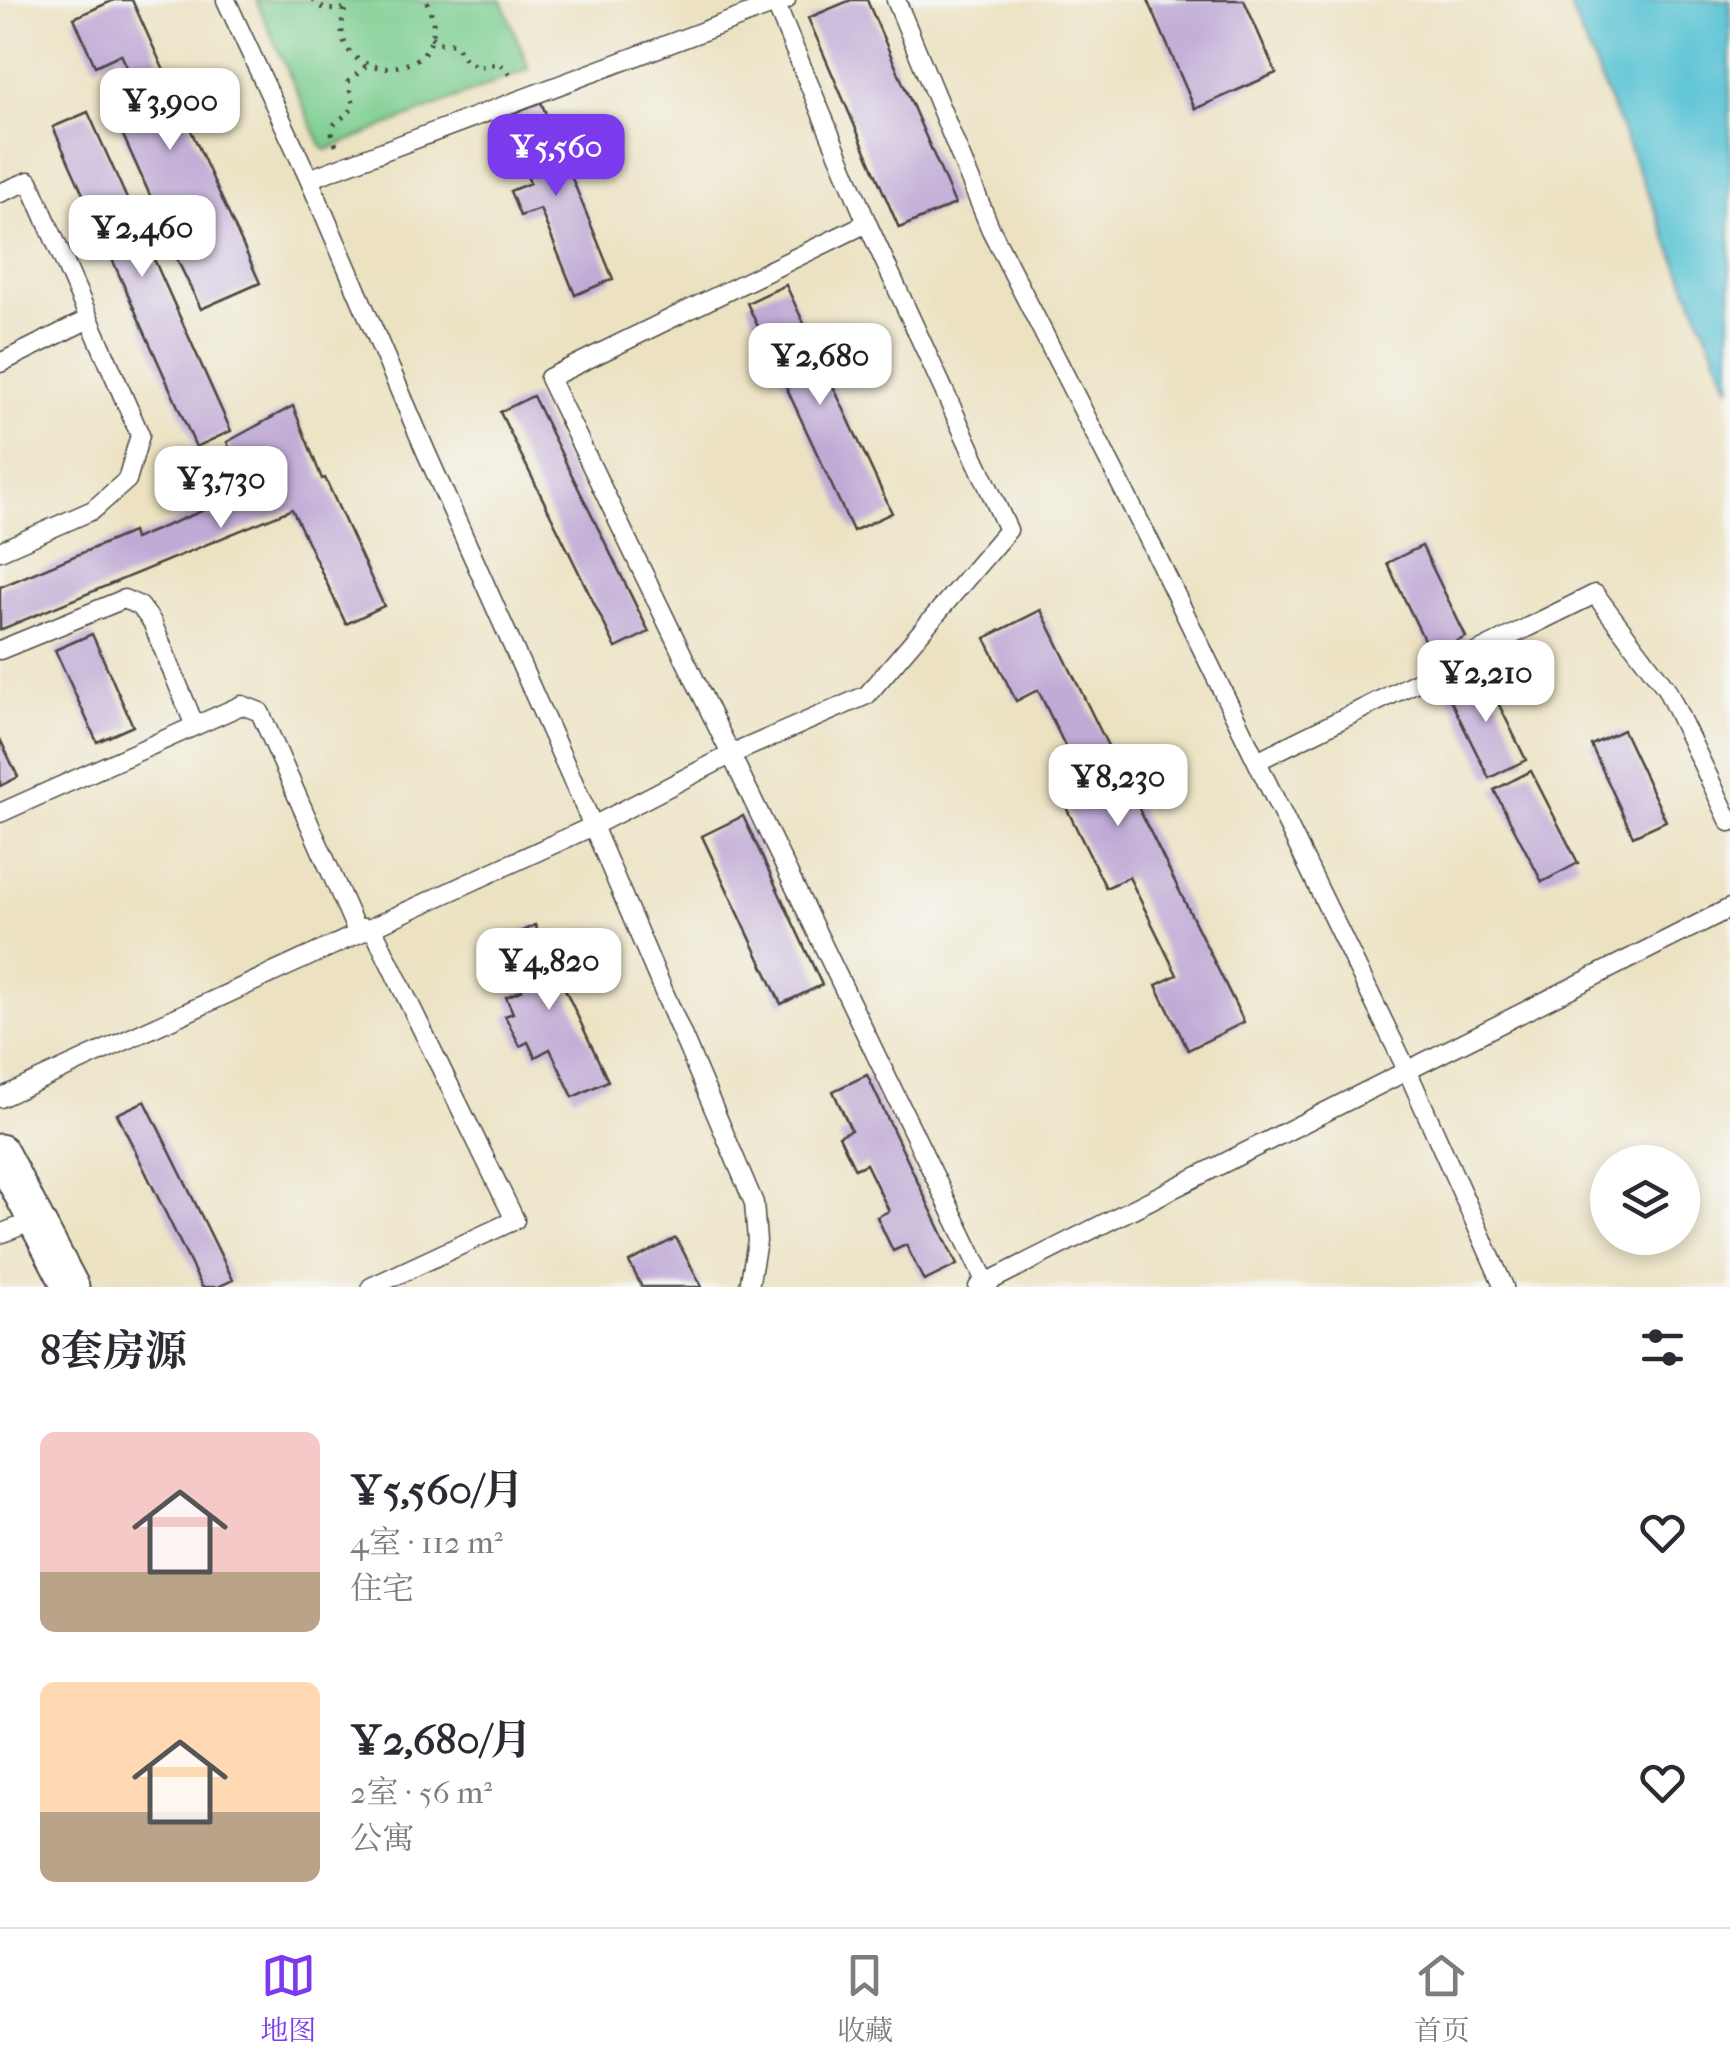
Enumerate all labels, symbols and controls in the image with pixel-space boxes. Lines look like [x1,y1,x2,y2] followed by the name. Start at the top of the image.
[89,68,251,153] pin: ¥3,900
[122,82,218,119] text: ¥3,900
[475,114,637,199] pin: ¥5,560
[510,128,602,165] text: ¥5,560
[61,195,223,280] pin: ¥2,460
[91,209,193,246] text: ¥2,460
[739,323,901,408] pin: ¥2,680
[771,337,869,374] text: ¥2,680
[140,446,302,531] pin: ¥3,730
[176,460,266,497] text: ¥3,730
[1405,640,1567,725] pin: ¥2,210
[1439,654,1533,691] text: ¥2,210
[1037,744,1199,829] pin: ¥8,230
[1071,758,1165,795] text: ¥8,230
[468,928,630,1013] pin: ¥4,820
[498,942,600,979] text: ¥4,820
[1590,1145,1700,1255] map controls
[1590,1145,1700,1255] button: layers
[1635,1320,1690,1375] icon: filters
[40,1327,187,1376] text: 8套房源
[350,1466,524,1515] text: ¥5,560/月
[120,1472,240,1592] icon: home
[1635,1505,1690,1560] icon: heart
[350,1524,503,1561] text: 4室 · 112 m²
[350,1570,414,1607] text: 住宅
[350,1716,532,1765] text: ¥2,680/月
[120,1722,240,1842] icon: home
[1635,1755,1690,1810] icon: heart
[350,1774,492,1811] text: 2室 · 56 m²
[350,1820,414,1857] text: 公寓
[260,1948,316,2048] tab: 地图
[837,1948,893,2048] tab: 收藏
[1414,1948,1470,2048] tab: 首页

